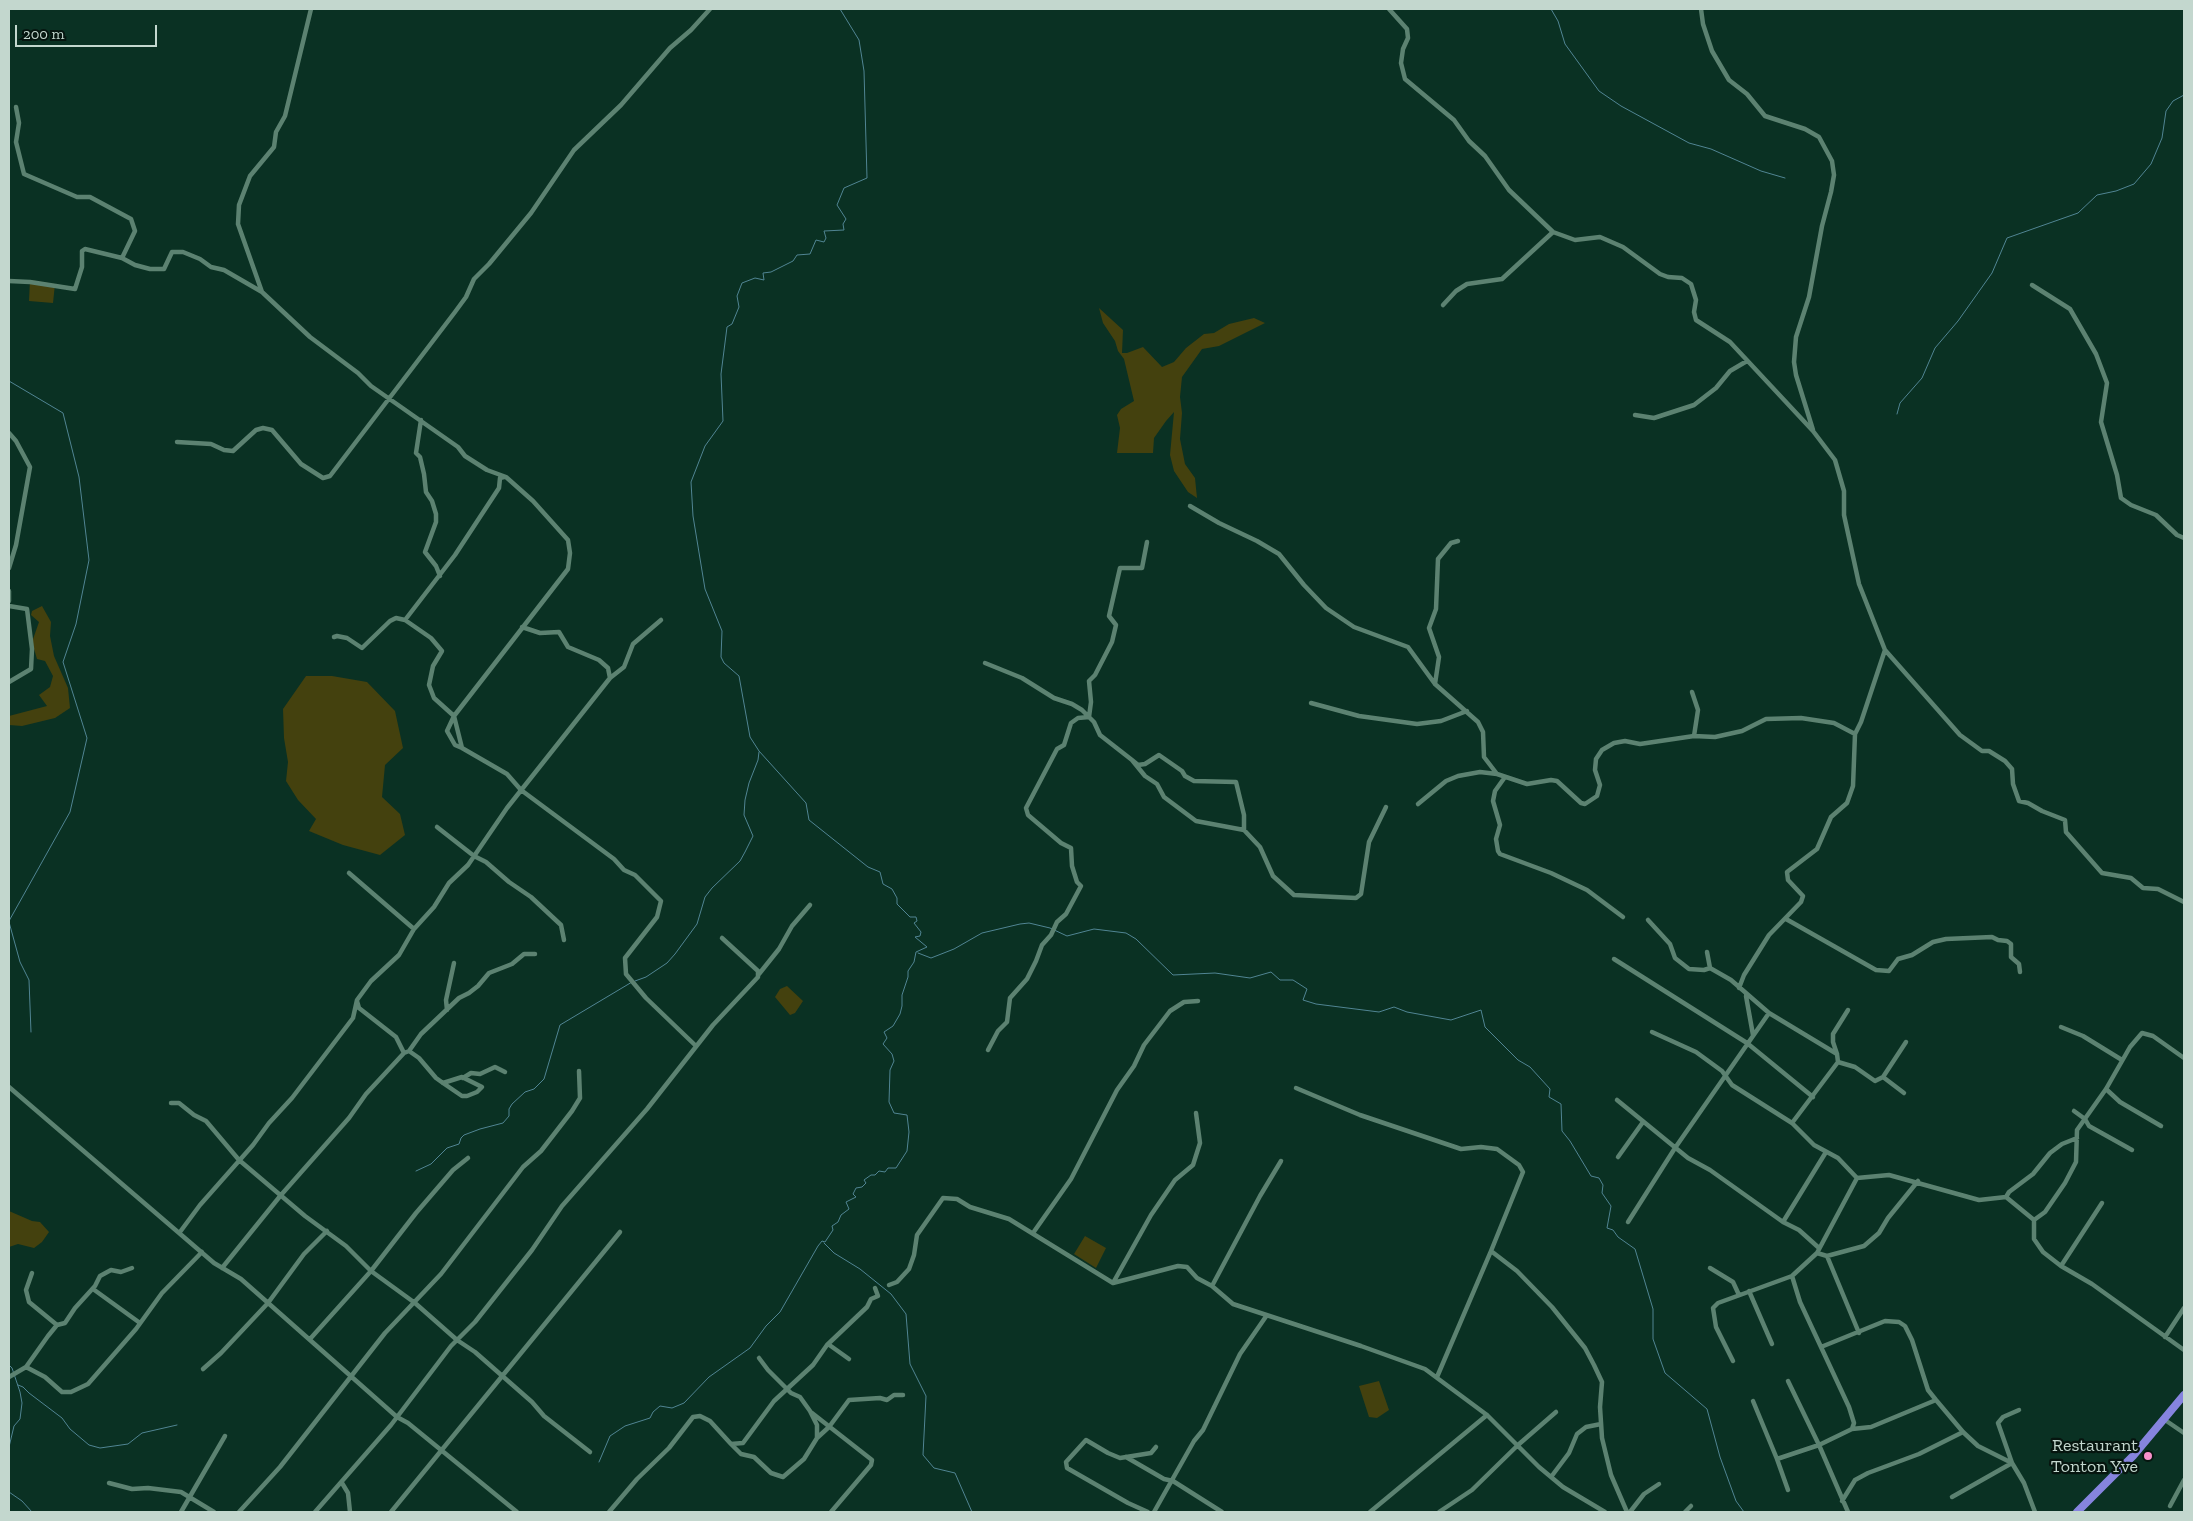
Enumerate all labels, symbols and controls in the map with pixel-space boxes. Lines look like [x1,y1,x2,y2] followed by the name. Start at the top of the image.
[18,15,160,47] scale bar
[23,25,64,43] text: 200 m
[2051,1435,2138,1478] place label: Restaurant Tonton Yve
[2142,1450,2154,1462] marker: Restaurant Tonton Yve

